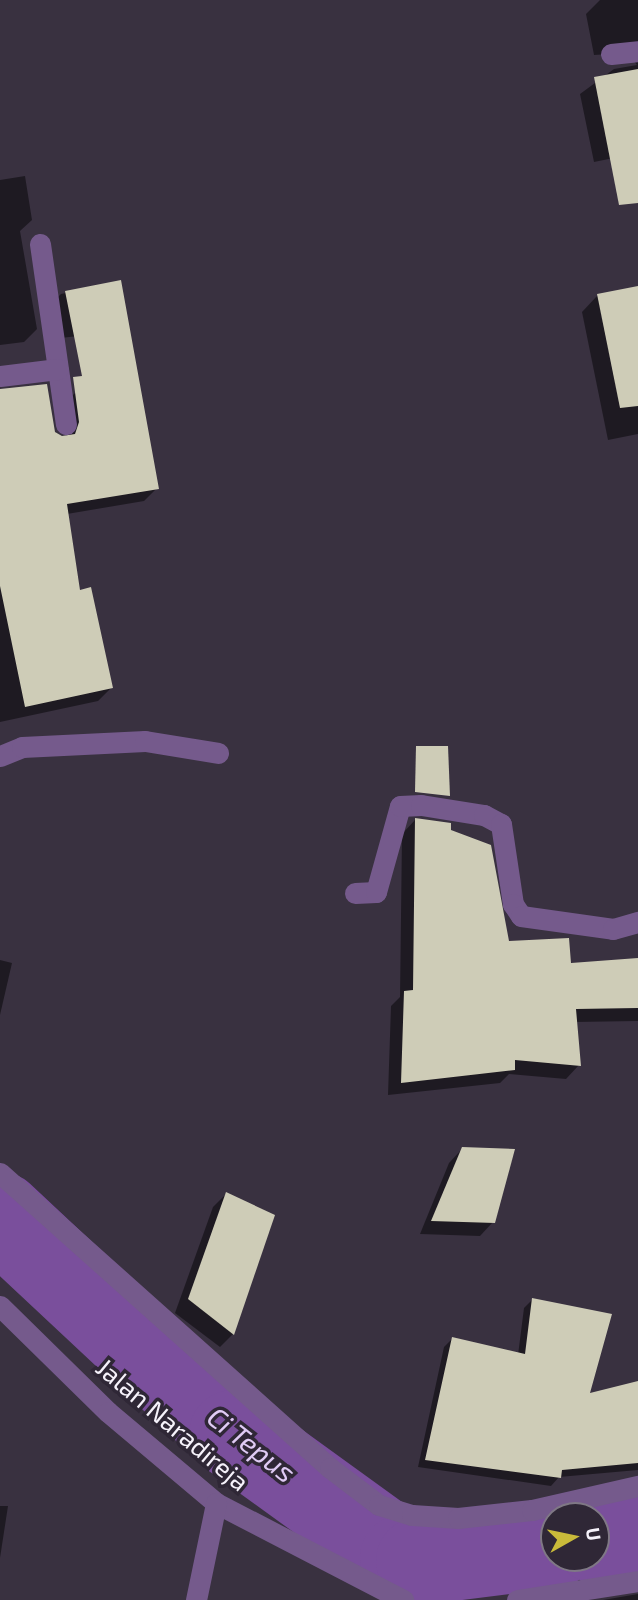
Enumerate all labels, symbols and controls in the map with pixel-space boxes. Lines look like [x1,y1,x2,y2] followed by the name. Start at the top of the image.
[90,1351,256,1497] street label: Jalan Naradireja
[201,1399,303,1489] water label: Ci Tepus
[540,1502,610,1572] north arrow
[582,1526,607,1542] text: U

